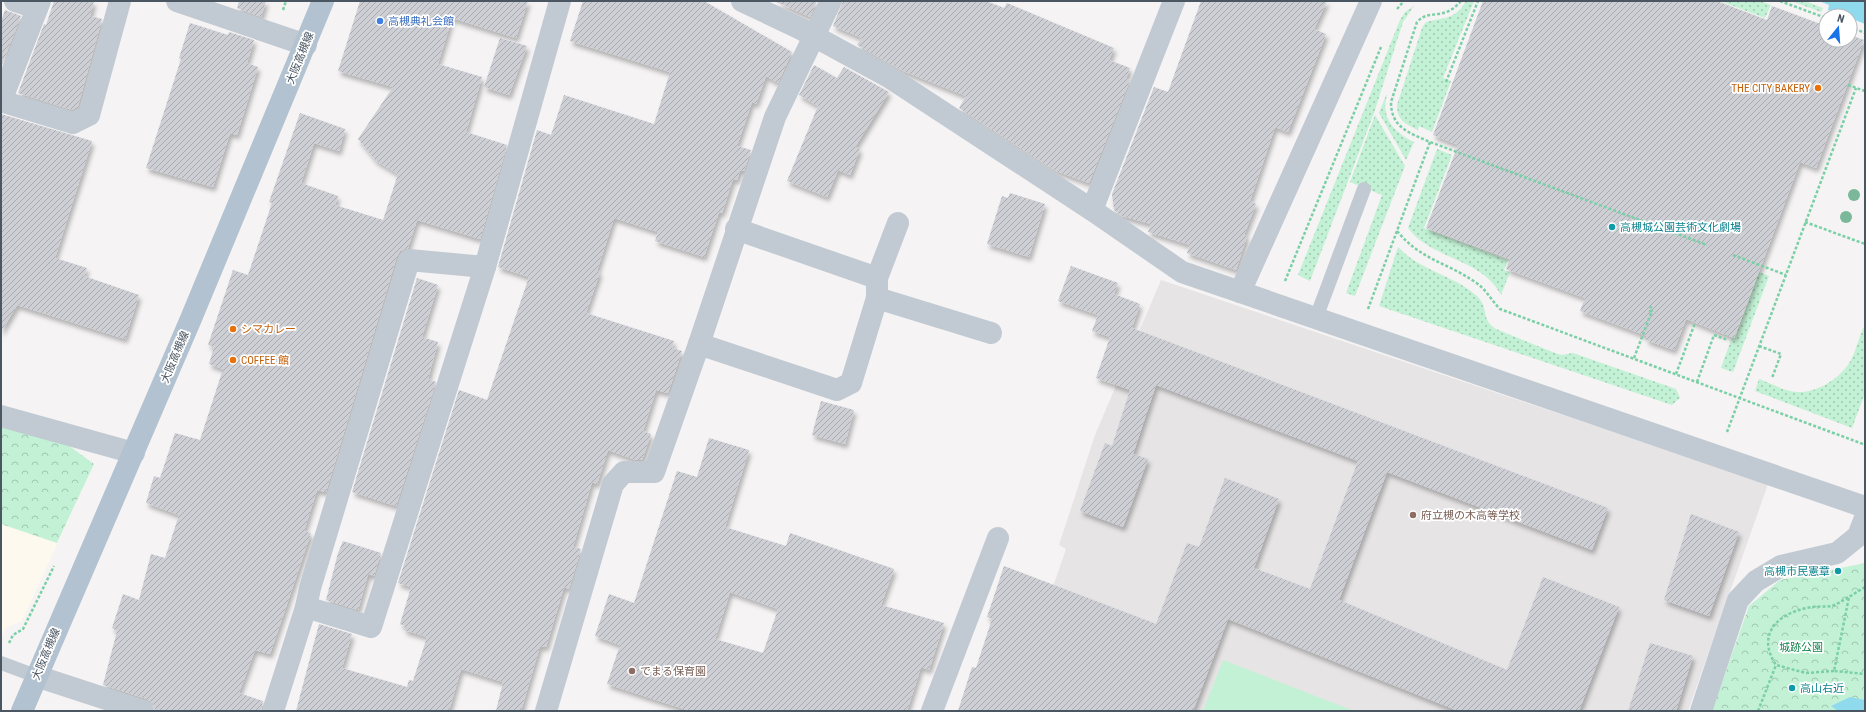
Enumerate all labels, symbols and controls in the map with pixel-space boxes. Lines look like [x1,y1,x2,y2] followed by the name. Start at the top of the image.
[1818,8,1858,48] north arrow
[1836,12,1846,26] text: N
[388,15,454,28] place label: 高槻典礼会館
[375,16,385,26] marker: 高槻典礼会館
[284,30,316,86] street label: 大阪高槻線
[1731,82,1810,95] place label: THE CITY BAKERY
[1813,83,1823,93] marker: THE CITY BAKERY
[1620,221,1741,234] place label: 高槻城公園芸術文化劇場
[1607,222,1617,232] marker: 高槻城公園芸術文化劇場
[241,323,296,336] place label: シマカレー
[228,324,238,334] marker: シマカレー
[158,329,192,385] street label: 大阪高槻線
[241,354,289,367] place label: COFFEE 館
[228,355,238,365] marker: COFFEE 館
[1421,509,1520,522] place label: 府立槻の木高等学校
[1408,510,1418,520] marker: 府立槻の木高等学校
[1764,565,1830,578] place label: 高槻市民憲章
[1833,566,1843,576] marker: 高槻市民憲章
[29,626,63,682] street label: 大阪高槻線
[1779,641,1823,654] park label: 城跡公園
[640,665,706,678] place label: でまる保育園
[627,666,637,676] marker: でまる保育園
[1800,682,1844,695] place label: 高山右近
[1787,683,1797,693] marker: 高山右近

